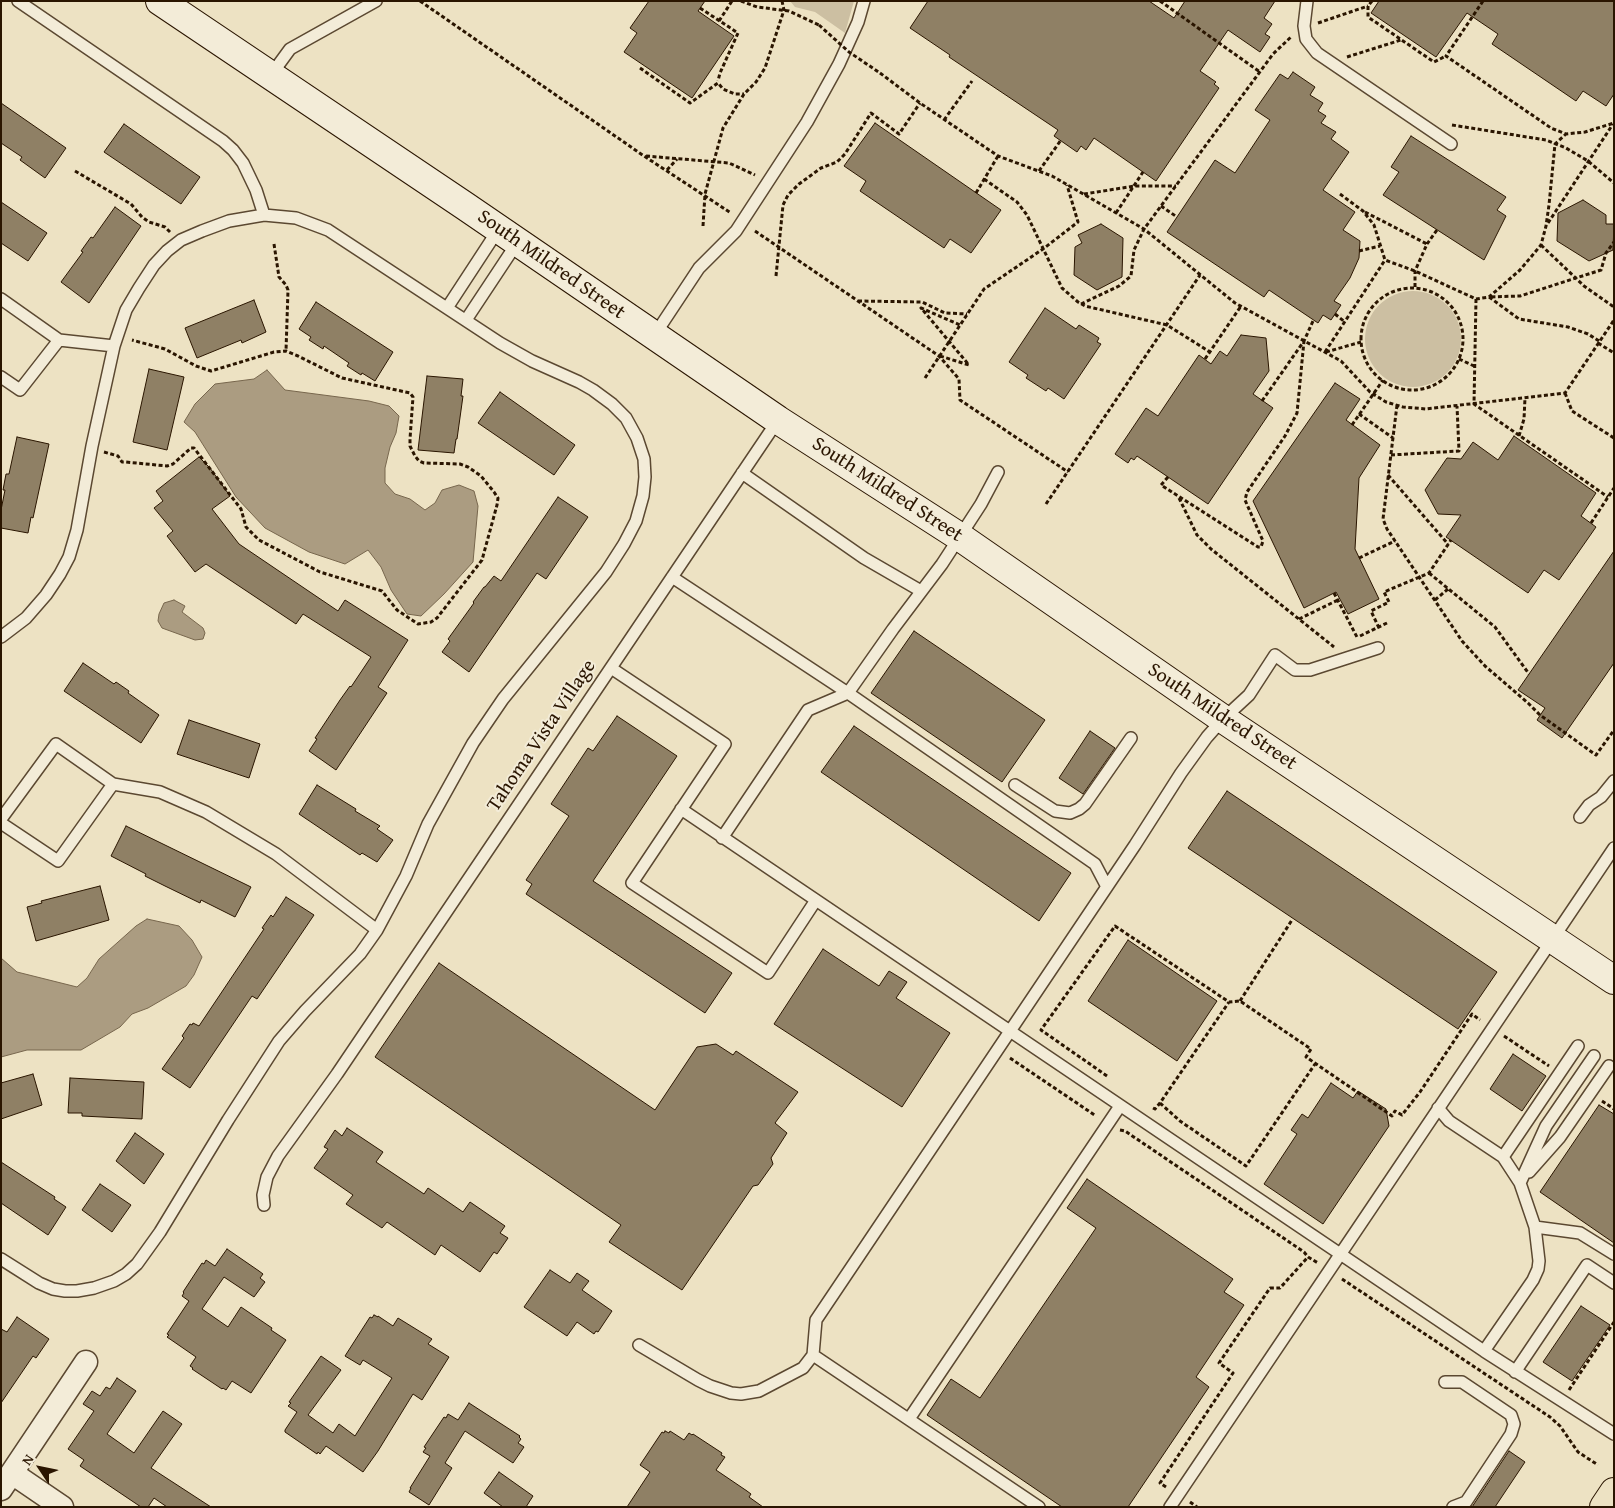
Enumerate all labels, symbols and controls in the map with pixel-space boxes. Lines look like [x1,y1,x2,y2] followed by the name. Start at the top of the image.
[473,205,629,325] street label: South Mildred Street
[807,432,967,548] street label: South Mildred Street
[482,656,602,816] street label: Tahoma Vista Village
[1143,658,1301,776] street label: South Mildred Street
[15,1443,65,1493] north arrow
[17,1450,38,1469] text: N

